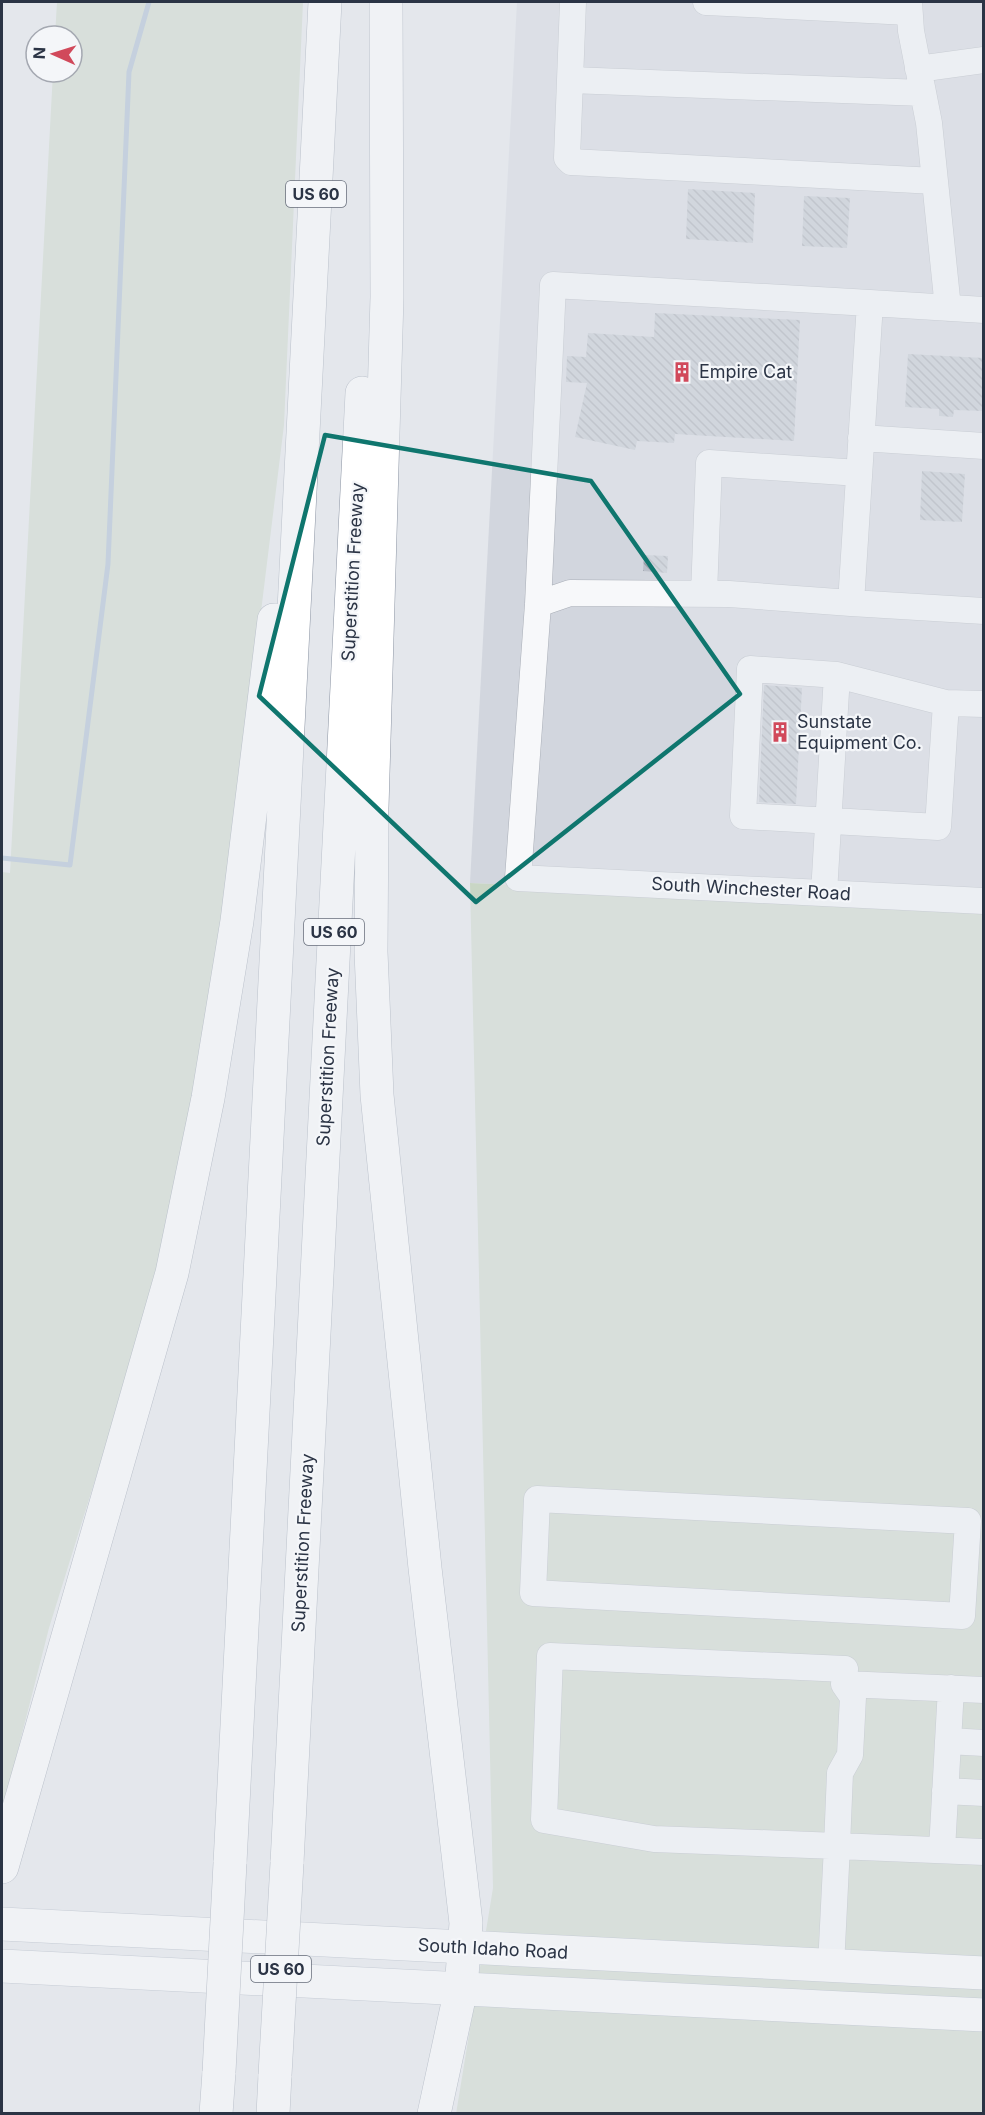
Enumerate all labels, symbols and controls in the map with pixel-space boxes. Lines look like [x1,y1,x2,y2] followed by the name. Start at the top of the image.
[24,24,84,84] north arrow
[29,47,49,60] text: N
[286,181,346,207] road number: US 60
[670,360,694,384] building icon: Empire Cat
[699,361,792,382] place label: Empire Cat
[337,482,368,662] street label: Superstition Freeway
[797,711,922,753] place label: Sunstate Equipment Co.
[768,720,792,744] building icon: Sunstate Equipment Co.
[651,873,851,904] street label: South Winchester Road
[304,919,364,945] road number: US 60
[312,967,343,1147] street label: Superstition Freeway
[287,1453,318,1633] street label: Superstition Freeway
[417,1934,569,1963] street label: South Idaho Road
[251,1956,311,1982] road number: US 60

